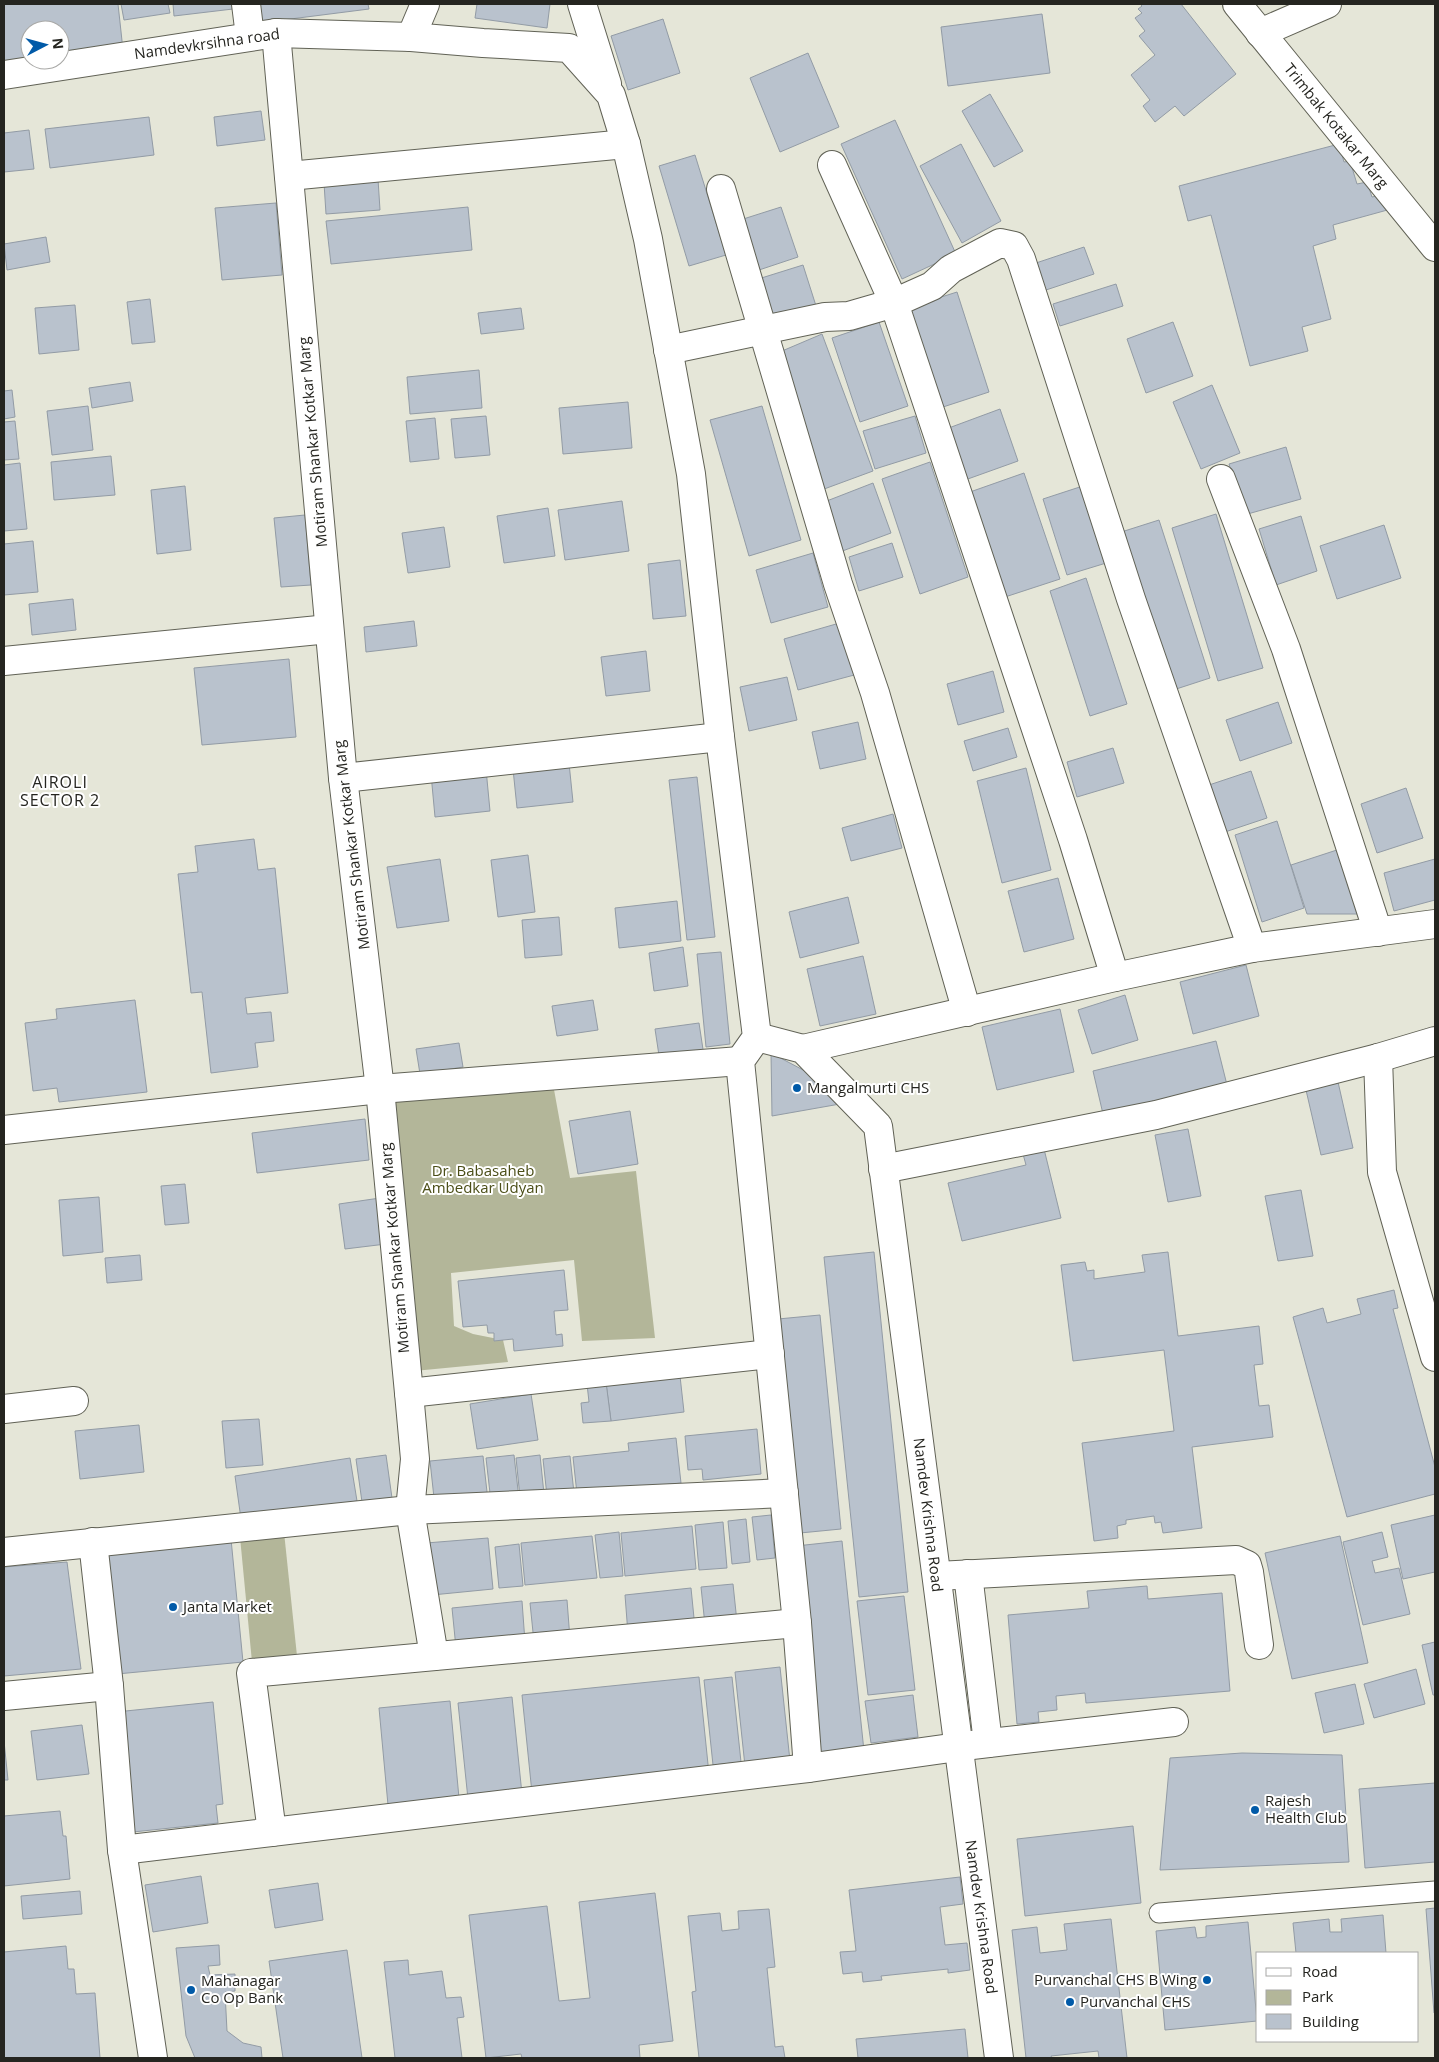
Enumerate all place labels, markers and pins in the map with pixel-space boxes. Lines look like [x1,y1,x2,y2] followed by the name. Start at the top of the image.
[807,1077,929,1097] place label: Mangalmurti CHS
[791,1082,803,1094] marker: Mangalmurti CHS
[181,1596,272,1616] place label: Janta Market
[167,1601,179,1613] marker: Janta Market
[1265,1790,1347,1827] place label: Rajesh Health Club
[1249,1804,1261,1816] marker: Rajesh Health Club
[1034,1969,1197,1989] place label: Purvanchal CHS B Wing
[201,1970,283,2007] place label: Mahanagar Co Op Bank
[1201,1974,1213,1986] marker: Purvanchal CHS B Wing
[185,1984,197,1996] marker: Mahanagar Co Op Bank
[1080,1991,1191,2011] place label: Purvanchal CHS
[1064,1996,1076,2008] marker: Purvanchal CHS

